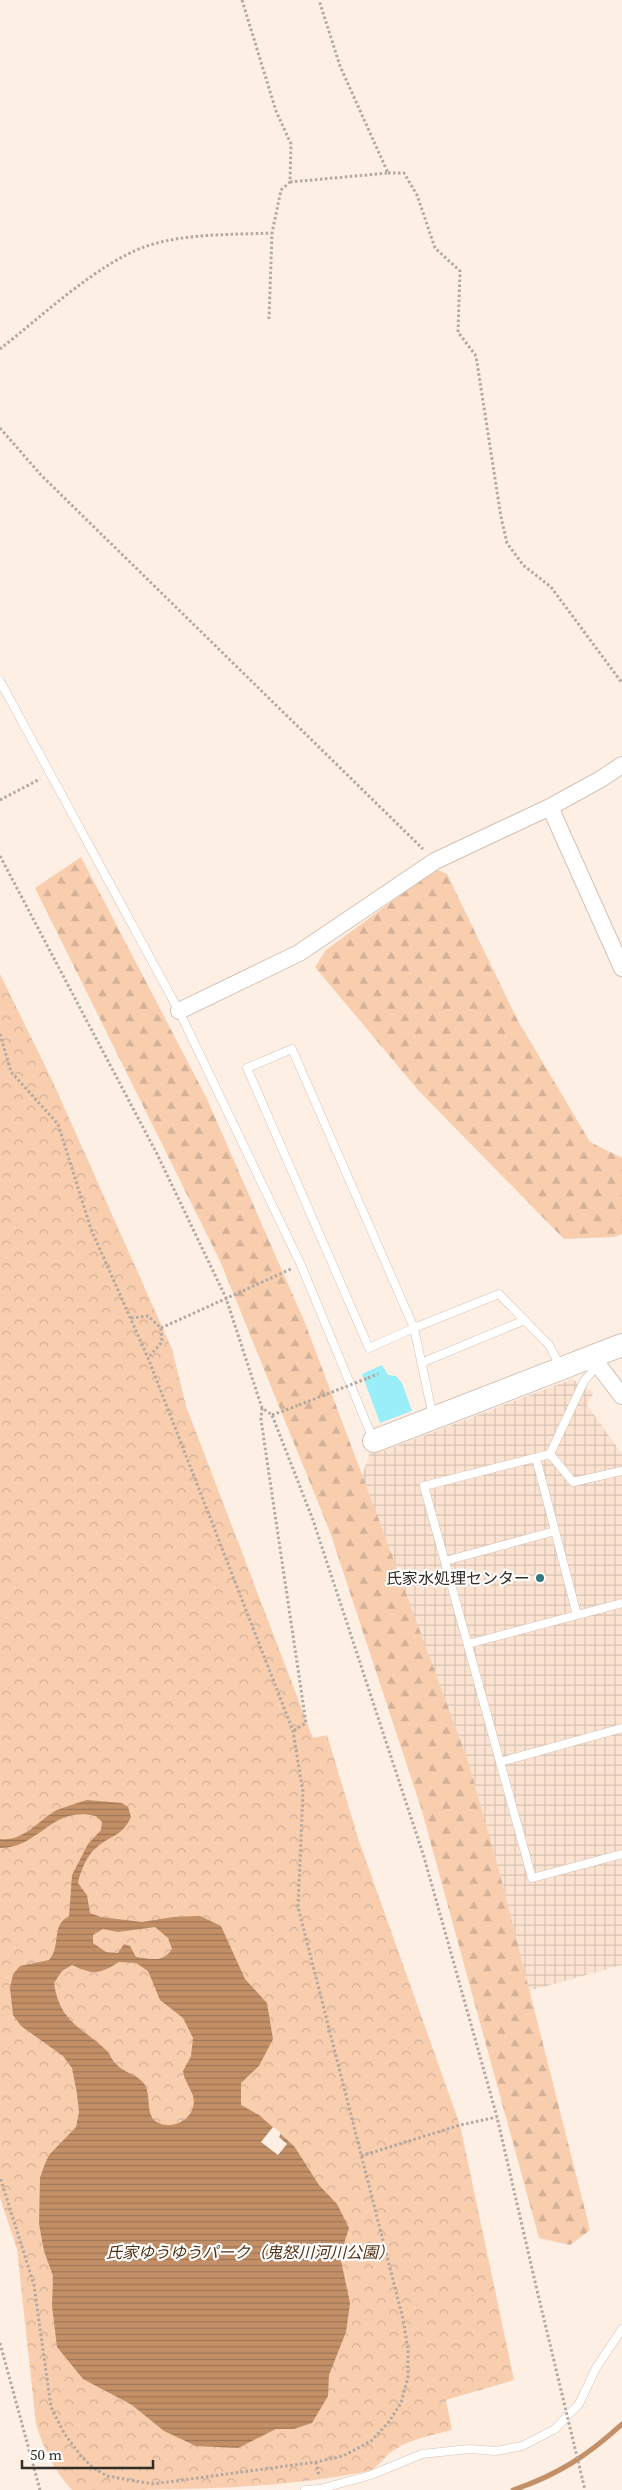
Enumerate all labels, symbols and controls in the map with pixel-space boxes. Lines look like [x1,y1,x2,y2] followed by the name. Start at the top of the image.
[386,1567,530,1589] place label: 氏家水処理センター
[534,1572,546,1584] marker: 氏家水処理センター
[106,2241,394,2263] park label: 氏家ゆうゆうパーク（鬼怒川河川公園）
[22,2438,154,2470] scale bar
[30,2444,62,2465] text: 50 m

